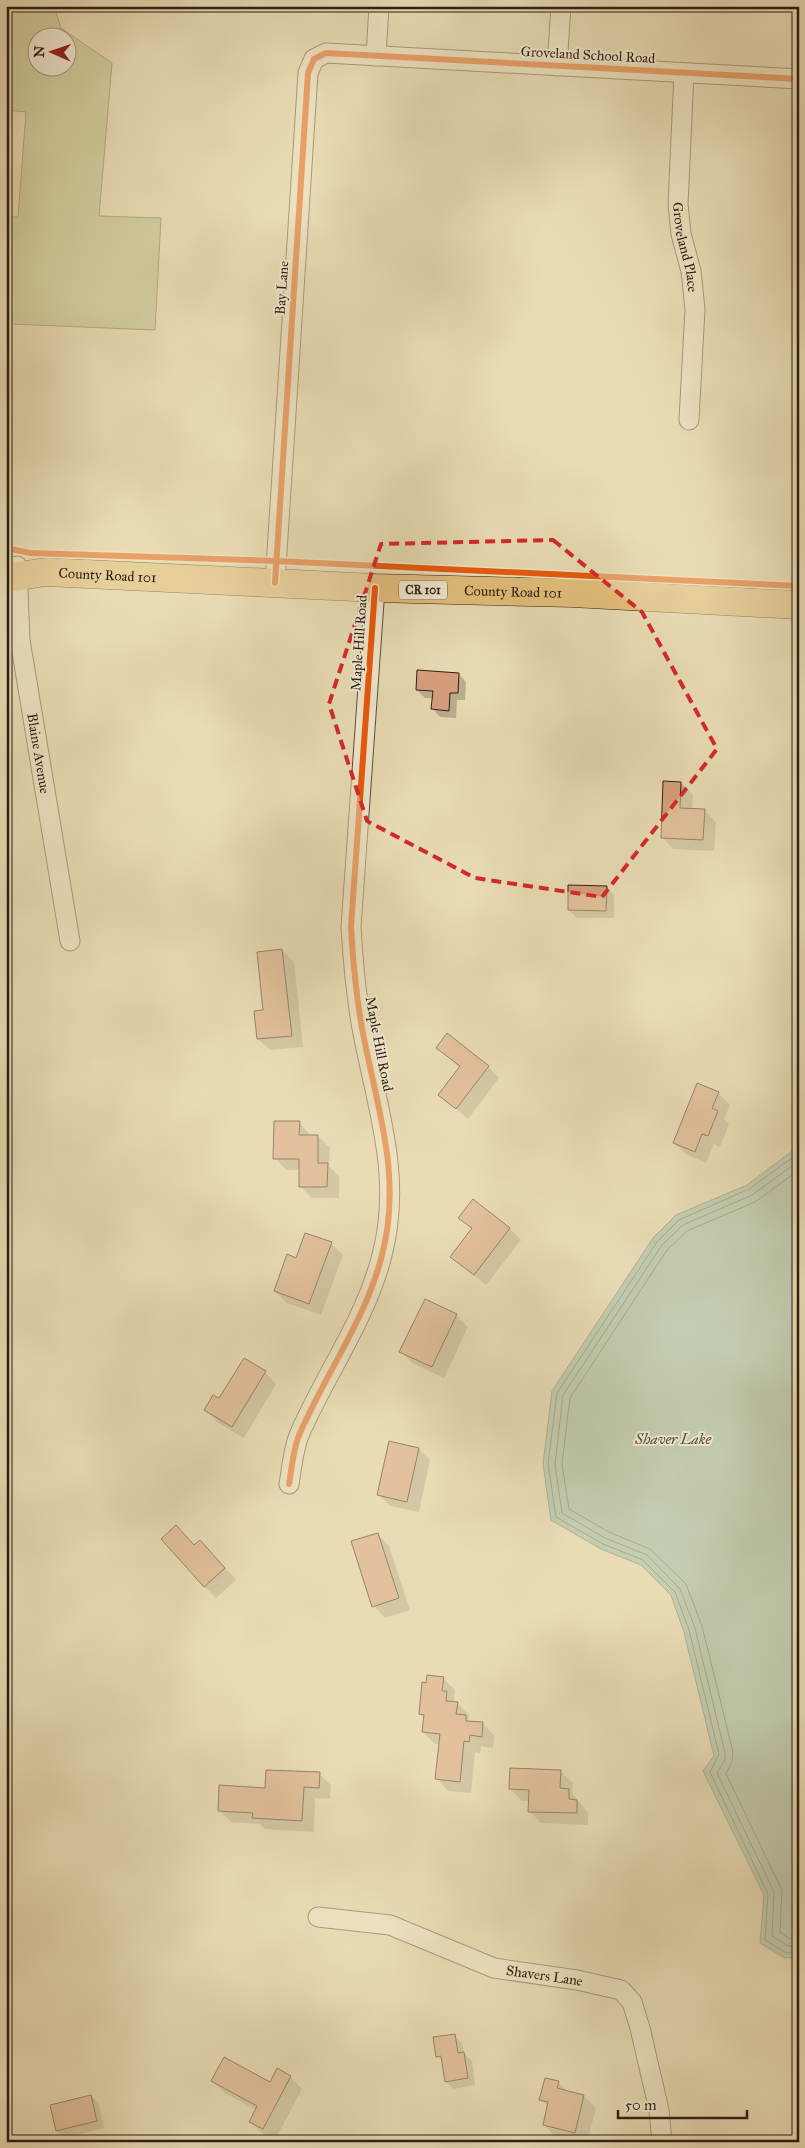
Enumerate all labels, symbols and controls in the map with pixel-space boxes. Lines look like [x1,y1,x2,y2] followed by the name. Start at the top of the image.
[28,28,78,78] north arrow
[520,43,656,67] street label: Groveland School Road
[31,45,48,58] text: N
[669,201,702,293] street label: Groveland Place
[272,260,292,316] street label: Bay Lane
[58,564,157,586] street label: County Road 101
[399,580,447,600] road number: CR 101
[464,582,563,601] street label: County Road 101
[347,594,371,692] street label: Maple Hill Road
[24,712,54,795] street label: Blaine Avenue
[361,995,397,1093] street label: Maple Hill Road
[634,1430,711,1448] water label: Shaver Lake
[505,1961,585,1990] street label: Shavers Lane
[618,2088,746,2120] scale bar
[625,2096,657,2114] text: 50 m

